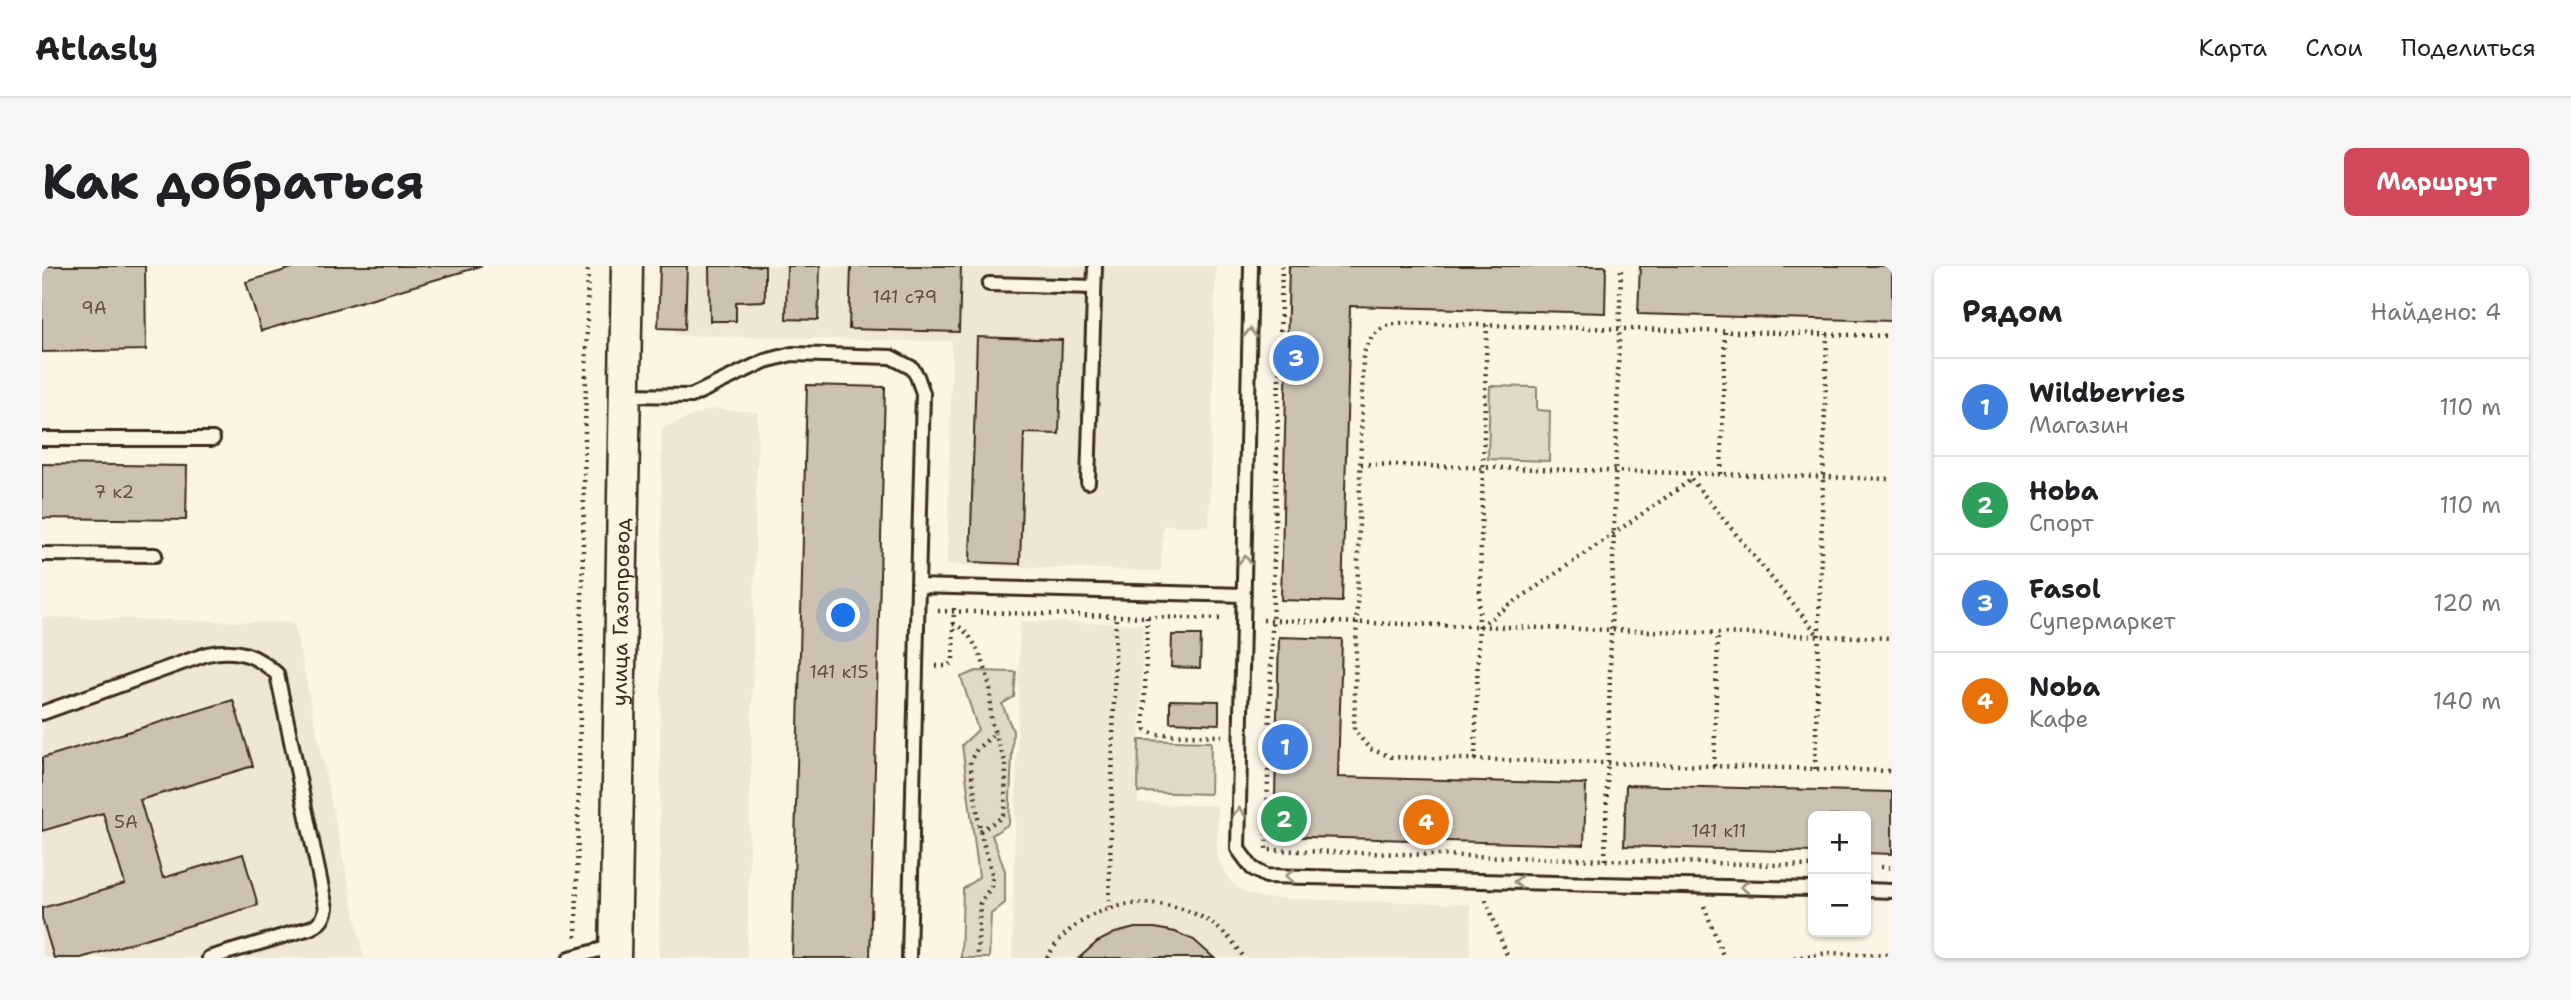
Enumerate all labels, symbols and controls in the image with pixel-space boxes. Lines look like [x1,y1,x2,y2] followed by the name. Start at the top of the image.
[35,26,158,71] text: Atlasly
[2199,32,2267,64] text: Карта
[2305,32,2363,64] text: Слои
[2401,32,2536,64] text: Поделиться
[2344,148,2529,216] button: Маршрут
[42,149,424,215] text: Как добраться
[873,285,937,309] house number: 141 с79
[1962,291,2062,332] text: Рядом
[81,296,107,320] house number: 9А
[2371,297,2501,327] text: Найдено: 4
[1242,327,1258,338] one-way arrow
[1273,332,1319,384] pin: 3
[2029,375,2185,410] text: Wildberries
[1980,392,1990,422] text: 1
[2439,392,2501,422] text: 110 m
[2029,410,2129,440] text: Магазин
[2029,473,2099,508] text: Hoba
[94,480,134,504] house number: 7 к2
[1977,490,1993,520] text: 2
[2439,490,2501,520] text: 110 m
[2029,508,2094,538] text: Спорт
[605,518,637,706] street label: улица Газопровод
[1237,555,1252,566] one-way arrow
[2029,571,2101,606] text: Fasol
[1977,588,1993,618] text: 3
[2433,588,2501,618] text: 120 m
[826,598,860,632] your location
[2029,606,2176,636] text: Супермаркет
[810,660,868,684] house number: 141 к15
[2029,669,2100,704] text: Noba
[1977,686,1993,716] text: 4
[2433,686,2501,716] text: 140 m
[2029,704,2088,734] text: Кафе
[1262,721,1308,773] pin: 1
[1261,793,1307,845] pin: 2
[1403,796,1449,848] pin: 4
[1231,807,1247,817] one-way arrow
[114,810,138,834] house number: 5А
[1808,811,1871,937] map controls
[1808,811,1871,874] button: +
[1691,819,1747,843] house number: 141 к11
[1284,869,1295,884] one-way arrow
[1512,874,1522,890] one-way arrow
[1808,874,1871,937] button: −
[1739,880,1750,895] one-way arrow

